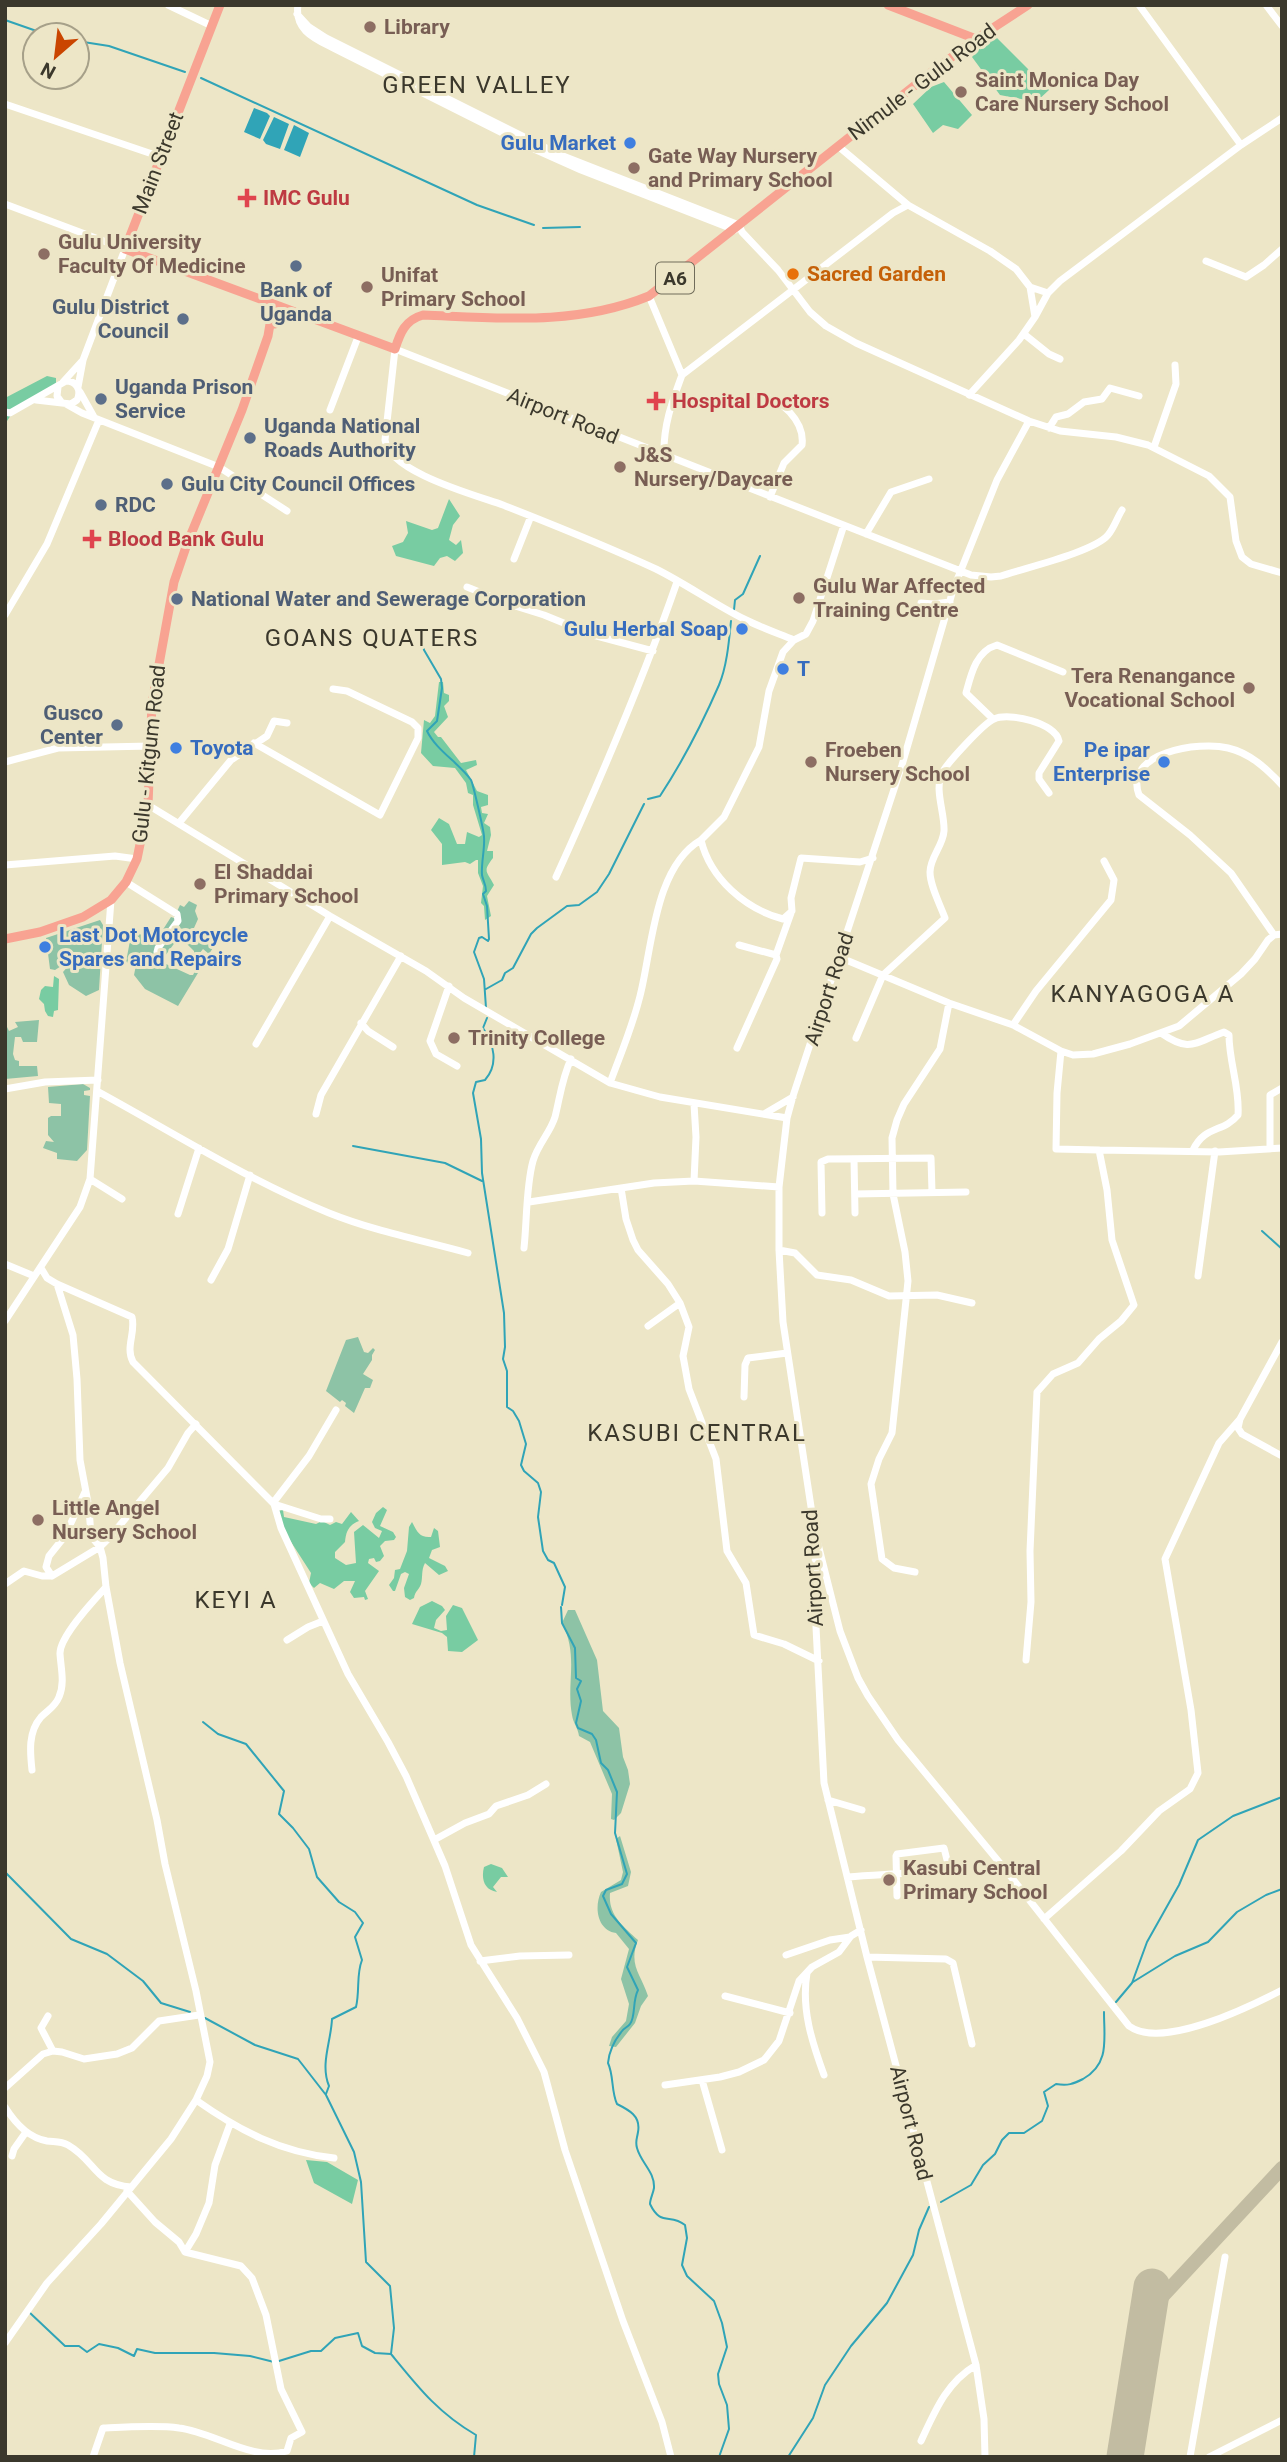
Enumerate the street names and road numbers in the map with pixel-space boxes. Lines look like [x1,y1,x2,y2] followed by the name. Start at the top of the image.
[844,19,1000,145] street label: Nimule - Gulu Road
[128,109,188,217] street label: Main Street
[656,262,694,294] road number: A6
[504,383,622,449] street label: Airport Road
[128,664,170,844] street label: Gulu - Kitgum Road
[799,929,859,1049] street label: Airport Road
[798,1509,828,1627] street label: Airport Road
[885,2063,937,2183] street label: Airport Road

